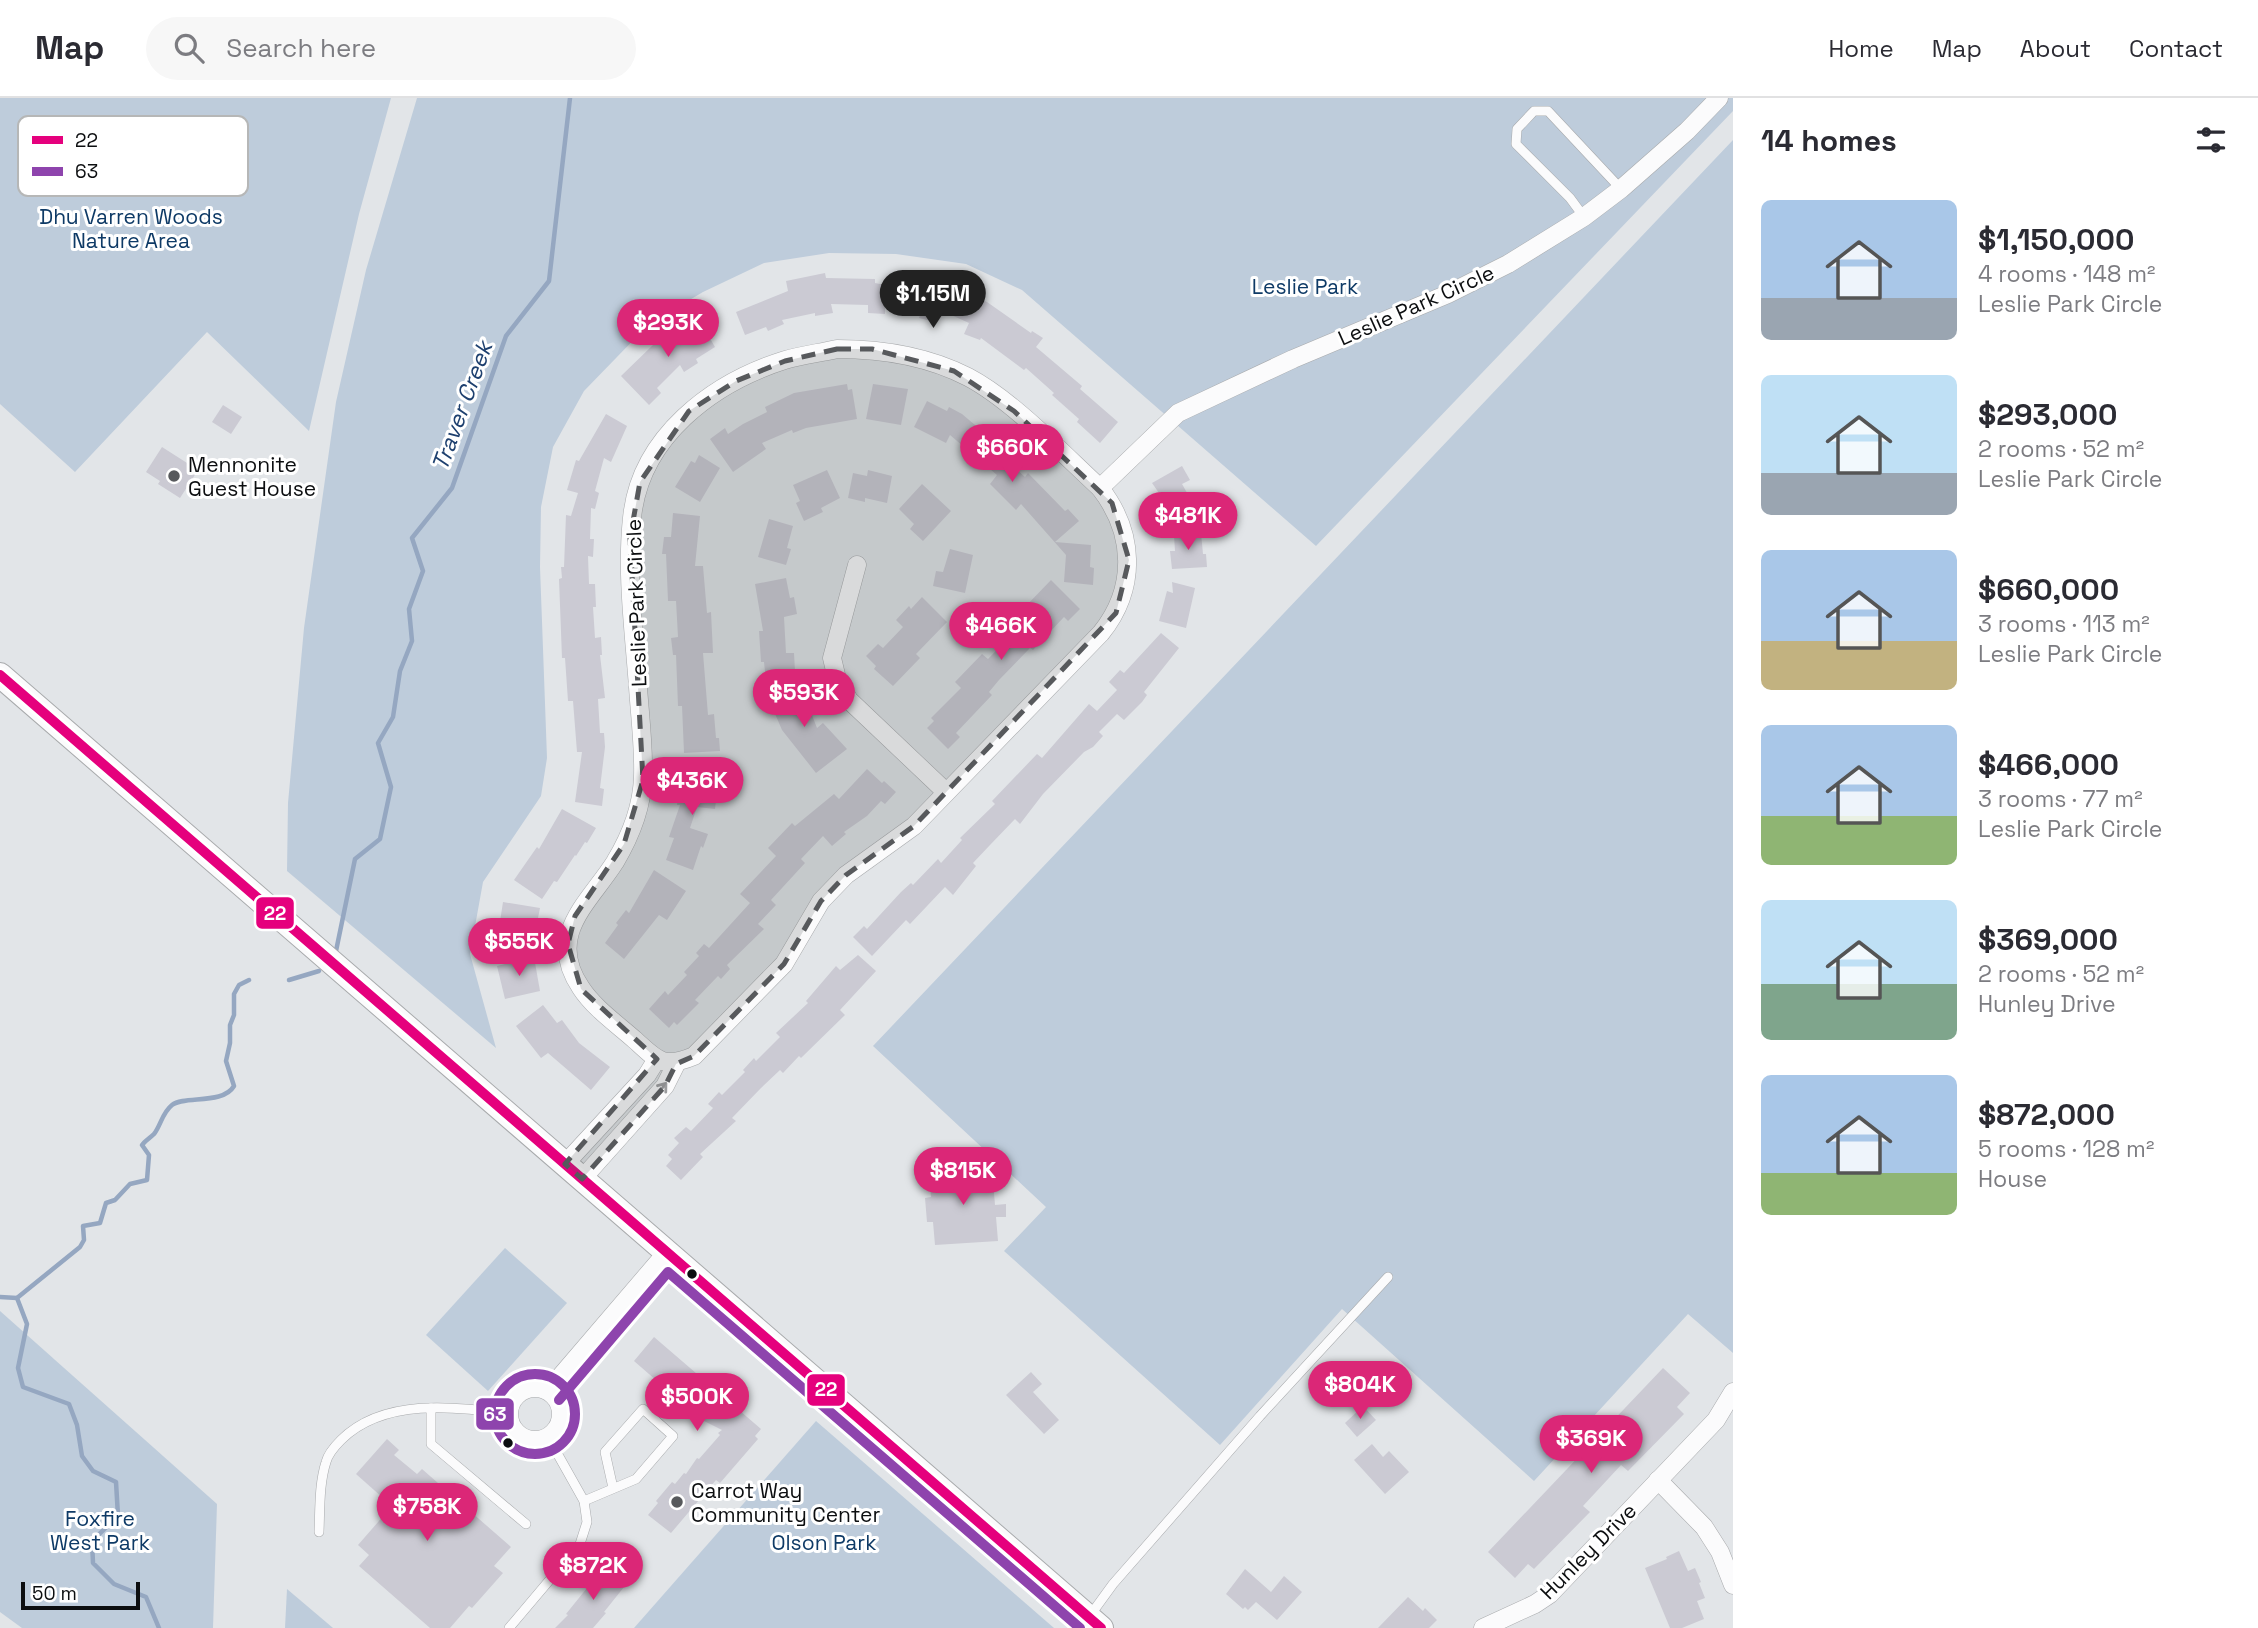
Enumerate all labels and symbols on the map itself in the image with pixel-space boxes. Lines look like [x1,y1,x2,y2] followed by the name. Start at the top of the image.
[18,116,248,196] legend
[75,128,98,153] text: 22
[75,159,98,184] text: 63
[39,203,223,254] park label: Dhu Varren Woods Nature Area
[1334,258,1498,352] street label: Leslie Park Circle
[876,271,990,330] pin: $1.15M
[1252,273,1358,300] park label: Leslie Park
[619,300,717,359] pin: $293K
[425,335,500,475] water label: Traver Creek
[963,424,1061,484] pin: $660K
[188,451,316,502] place label: Mennonite Guest House
[166,468,182,484] marker: Mennonite Guest House
[1139,492,1237,552] pin: $481K
[620,518,652,688] street label: Leslie Park Circle
[952,602,1050,662] pin: $466K
[755,670,853,729] pin: $593K
[643,758,741,817] pin: $436K
[255,896,295,930] line badge: 22
[264,901,286,926] text: 22
[470,918,568,978] pin: $555K
[652,1083,667,1101] one-way arrow
[914,1148,1012,1207] pin: $815K
[685,1267,699,1281] unlabelled marker
[1311,1362,1409,1421] pin: $804K
[806,1373,846,1407] line badge: 22
[648,1374,746,1433] pin: $500K
[815,1377,837,1402] text: 22
[475,1397,515,1431] line badge: 63
[483,1402,507,1427] text: 63
[1542,1416,1640,1475] pin: $369K
[501,1436,515,1450] unlabelled marker
[691,1477,880,1528] place label: Carrot Way Community Center
[378,1484,476,1543] pin: $758K
[669,1494,685,1510] marker: Carrot Way Community Center
[1534,1497,1642,1605] street label: Hunley Drive
[50,1505,150,1556] park label: Foxfire West Park
[771,1529,877,1556] park label: Olson Park
[544,1542,642,1602] pin: $872K
[21,1579,140,1611] scale bar

